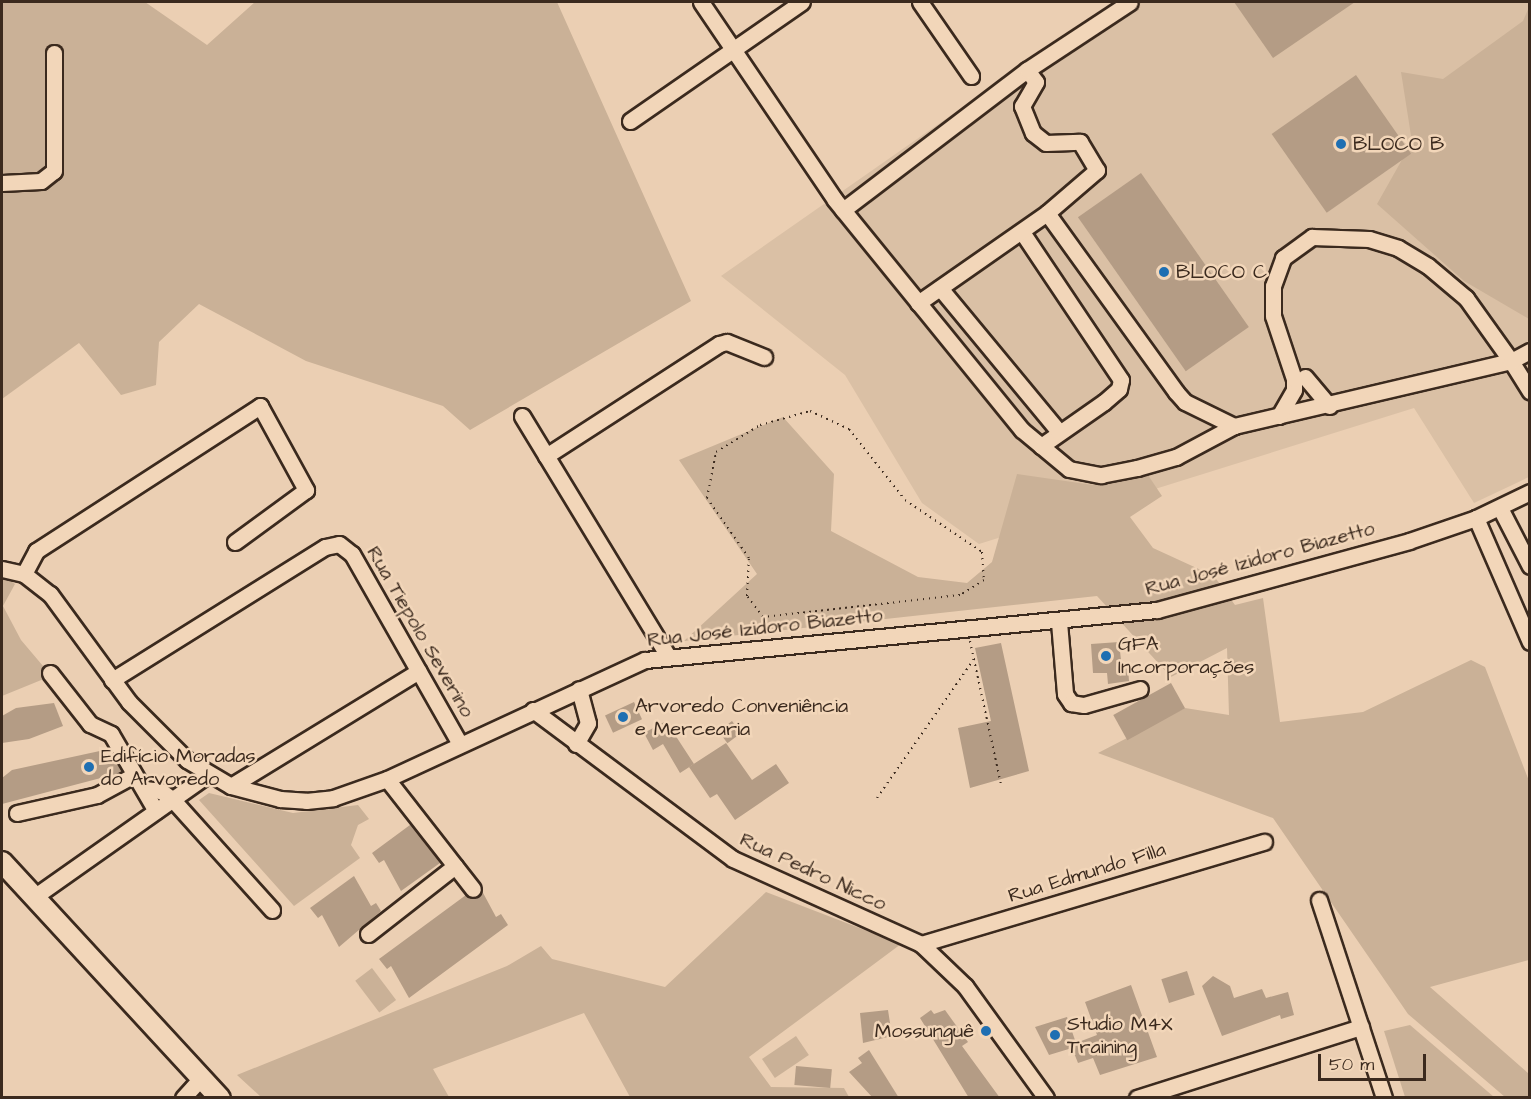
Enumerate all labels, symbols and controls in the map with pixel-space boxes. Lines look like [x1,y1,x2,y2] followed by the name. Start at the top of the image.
[1353,132,1444,156] place label: BLOCO B
[1334,137,1348,151] marker: BLOCO B
[1176,260,1267,284] place label: BLOCO C
[1157,265,1171,279] marker: BLOCO C
[1143,517,1377,601] street label: Rua José Izidoro Biazetto
[361,542,479,722] street label: Rua Tiepolo Severino
[646,604,884,652] street label: Rua José Izidoro Biazetto
[1118,632,1254,679] place label: GFA Incorporações
[1099,649,1113,663] marker: GFA Incorporações
[635,694,848,741] place label: Arvoredo Conveniência e Mercearia
[616,710,630,724] marker: Arvoredo Conveniência e Mercearia
[101,744,255,791] place label: Edifício Moradas do Arvoredo
[82,760,96,774] marker: Edifício Moradas do Arvoredo
[736,828,890,916] street label: Rua Pedro Nicco
[1005,838,1169,908] street label: Rua Edmundo Filla
[1067,1012,1173,1059] place label: Studio M4X Training
[875,1019,974,1043] place label: Mossunguê
[979,1024,993,1038] marker: Mossunguê
[1048,1028,1062,1042] marker: Studio M4X Training
[1321,1042,1429,1080] scale bar
[1329,1052,1374,1077] text: 50 m

